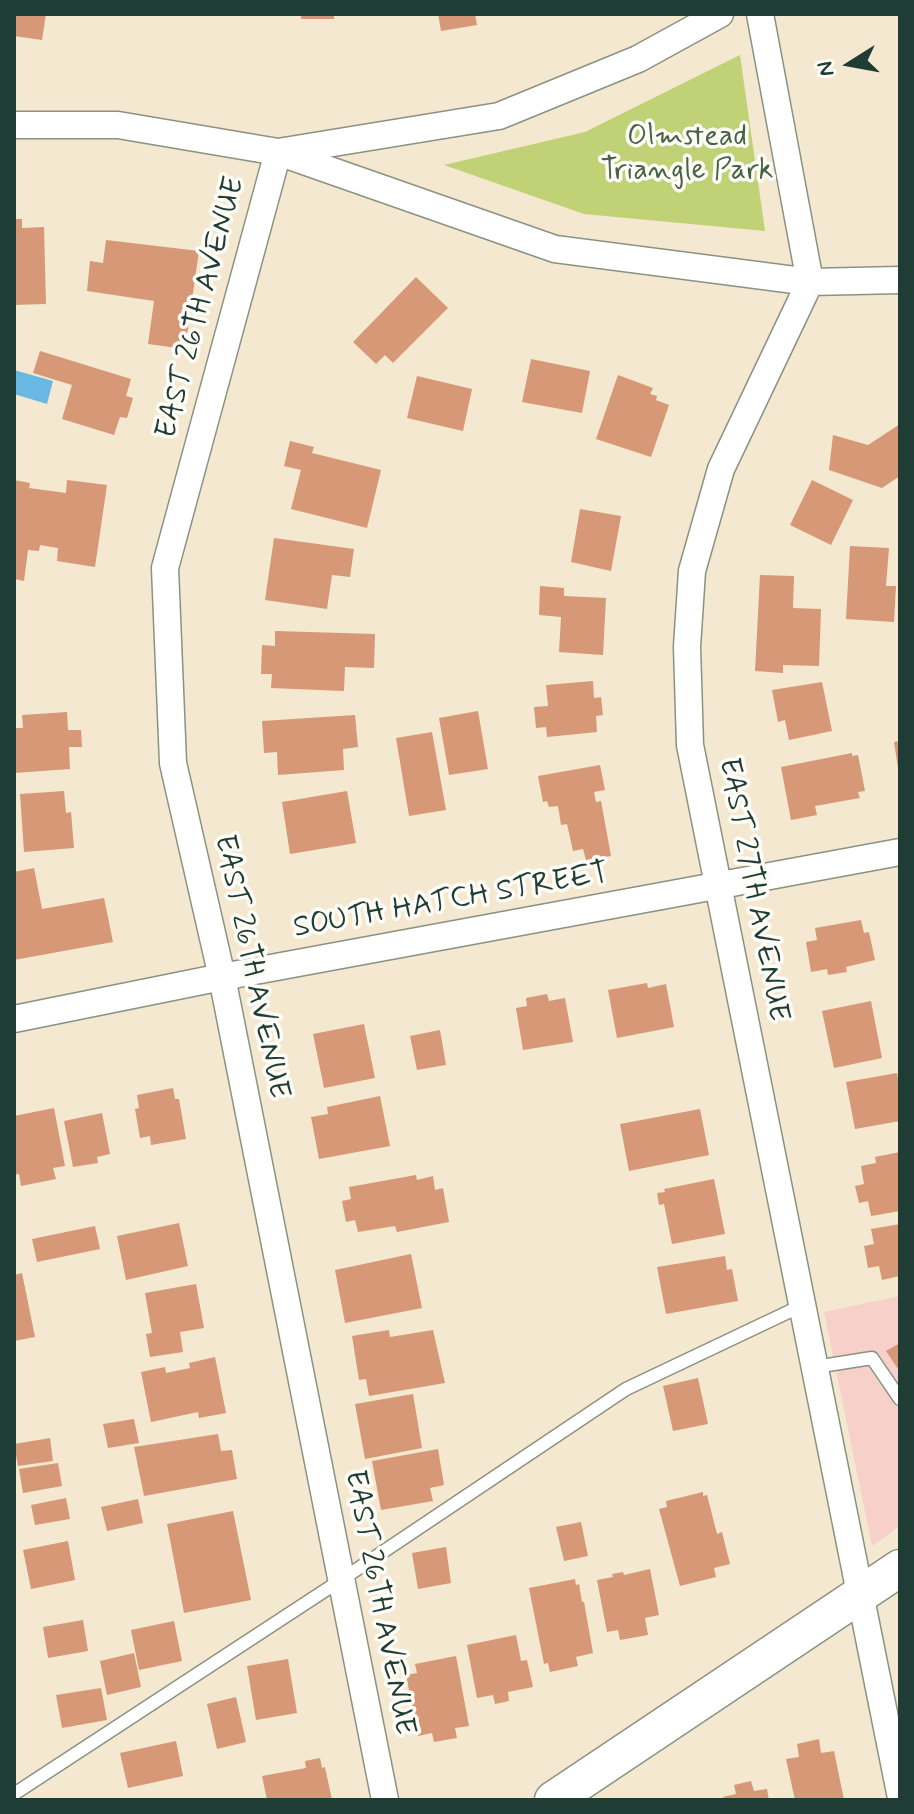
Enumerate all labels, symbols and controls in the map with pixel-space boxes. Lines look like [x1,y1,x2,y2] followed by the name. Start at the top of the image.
[810,24,890,104] north arrow
[811,59,842,78] text: N
[601,120,773,190] park label: Olmstead Triangle Park
[150,173,254,443] street label: EAST 26TH AVENUE
[709,755,795,1025] street label: EAST 27TH AVENUE
[204,832,296,1102] street label: EAST 26TH AVENUE
[291,857,611,947] street label: SOUTH HATCH STREET
[335,1467,421,1739] street label: EAST 26TH AVENUE

